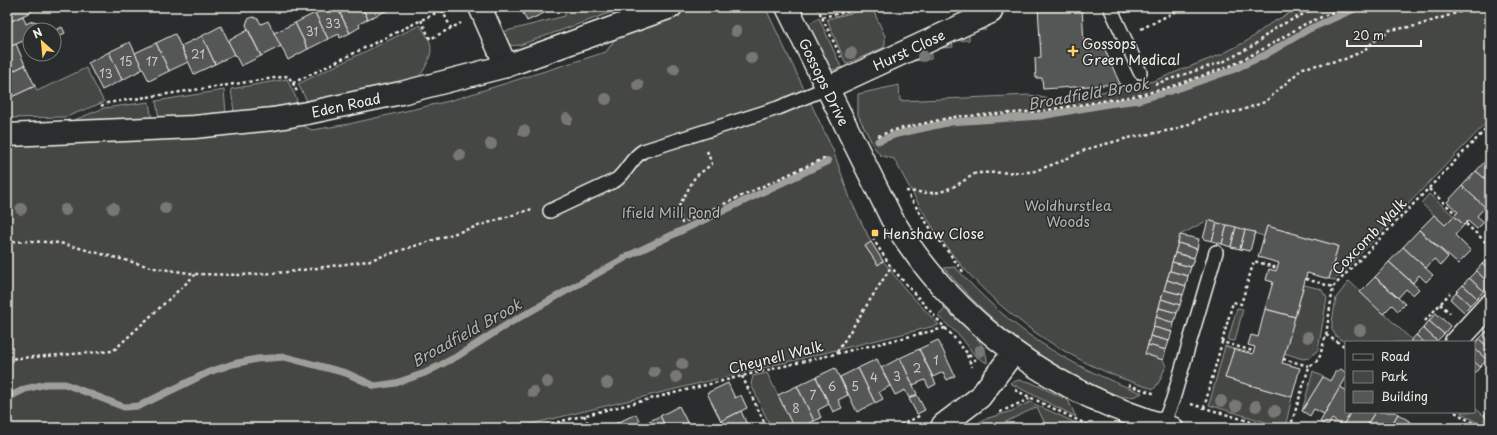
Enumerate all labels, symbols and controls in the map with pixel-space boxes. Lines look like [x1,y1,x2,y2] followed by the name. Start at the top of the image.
[325,14,341,32] house number: 33
[22,22,62,62] north arrow
[306,22,318,40] house number: 31
[1347,22,1421,48] scale bar
[29,23,45,42] text: N
[870,24,948,76] street label: Hurst Close
[1353,26,1384,44] text: 20 m
[1082,33,1180,70] place label: Gossops Green Medical
[794,35,854,129] street label: Gossops Drive
[191,45,205,63] house number: 21
[1067,45,1079,57] marker: Gossops Green Medical
[119,52,133,70] house number: 15
[146,52,158,70] house number: 17
[99,64,113,82] house number: 13
[1026,71,1152,115] water label: Broadfield Brook
[309,87,383,123] street label: Eden Road
[1327,192,1412,279] street label: Coxcomb Walk
[1024,195,1112,232] park label: Woldhurstlea Woods
[622,202,720,223] park label: Ifield Mill Pond
[883,223,984,244] place label: Henshaw Close
[870,228,880,238] marker: Henshaw Close
[407,291,526,372] water label: Broadfield Brook
[726,335,826,379] street label: Cheynell Walk
[1345,341,1475,413] legend
[1381,347,1410,365] text: Road
[933,351,939,369] house number: 1
[913,359,921,377] house number: 2
[893,367,901,385] house number: 3
[1381,367,1408,385] text: Park
[870,368,878,386] house number: 4
[828,377,836,395] house number: 6
[851,377,859,395] house number: 5
[810,386,817,404] house number: 7
[1381,387,1428,405] text: Building
[792,399,800,417] house number: 8

